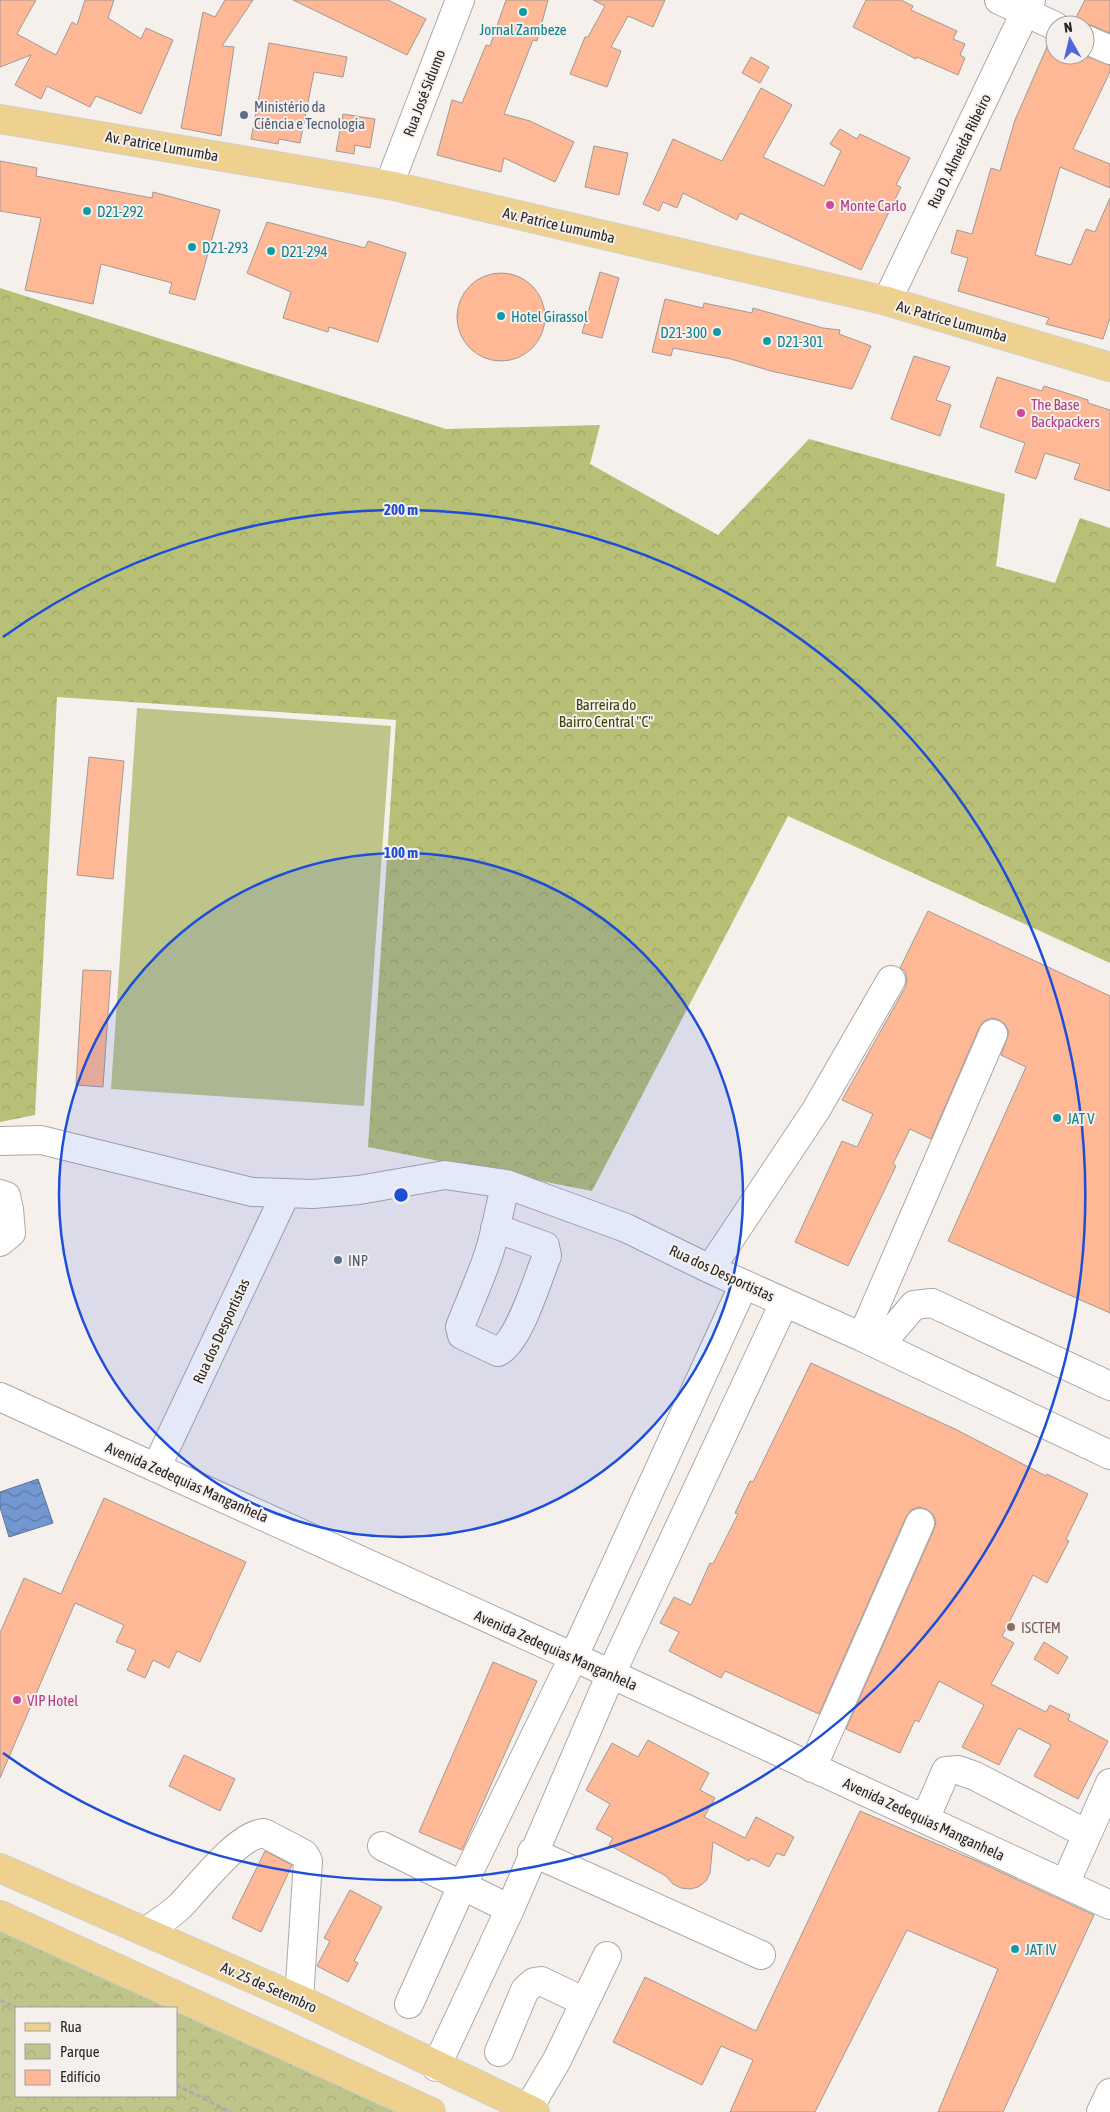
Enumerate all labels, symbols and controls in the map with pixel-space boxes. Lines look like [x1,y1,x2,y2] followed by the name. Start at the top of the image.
[517,6,529,18] marker: Jornal Zambeze
[1045,15,1095,65] north arrow
[1063,19,1073,36] text: N
[479,21,567,38] place label: Jornal Zambeze
[400,47,448,139] street label: Rua José Sidumo
[924,91,994,211] street label: Rua D. Almeida Ribeiro
[254,98,365,132] place label: Ministério da Ciência e Tecnologia
[238,109,250,121] marker: Ministério da Ciência e Tecnologia
[104,128,220,164] street label: Av. Patrice Lumumba
[840,197,906,214] place label: Monte Carlo
[824,199,836,211] marker: Monte Carlo
[97,203,144,220] place label: D21-292
[501,204,617,246] street label: Av. Patrice Lumumba
[81,205,93,217] marker: D21-292
[202,239,249,256] place label: D21-293
[186,241,198,253] marker: D21-293
[281,243,328,260] place label: D21-294
[265,245,277,257] marker: D21-294
[895,297,1009,345] street label: Av. Patrice Lumumba
[511,308,588,325] place label: Hotel Girassol
[495,310,507,322] marker: Hotel Girassol
[660,324,707,341] place label: D21-300
[711,326,723,338] marker: D21-300
[777,333,824,350] place label: D21-301
[761,335,773,347] marker: D21-301
[1031,396,1100,430] place label: The Base Backpackers
[1015,407,1027,419] marker: The Base Backpackers
[384,501,418,518] text: 200 m
[559,696,653,730] park label: Barreira do Bairro Central "C"
[384,844,418,861] text: 100 m
[1067,1110,1095,1127] place label: JAT V
[1051,1112,1063,1124] marker: JAT V
[392,1186,410,1204] centre of rings
[667,1241,777,1305] street label: Rua dos Desportistas
[348,1252,368,1269] place label: INP
[332,1254,344,1266] marker: INP
[189,1276,253,1386] street label: Rua dos Desportistas
[103,1438,271,1526] street label: Avenida Zedequias Manganhela
[472,1606,640,1694] street label: Avenida Zedequias Manganhela
[1021,1619,1061,1636] place label: ISCTEM
[1005,1621,1017,1633] marker: ISCTEM
[27,1692,78,1709] place label: VIP Hotel
[11,1694,23,1706] marker: VIP Hotel
[841,1774,1007,1864] street label: Avenida Zedequias Manganhela
[1025,1941,1057,1958] place label: JAT IV
[1009,1943,1021,1955] marker: JAT IV
[218,1958,320,2016] street label: Av. 25 de Setembro
[15,2007,178,2097] legend
[60,2018,82,2035] text: Rua
[60,2043,100,2060] text: Parque
[60,2068,101,2085] text: Edifício

